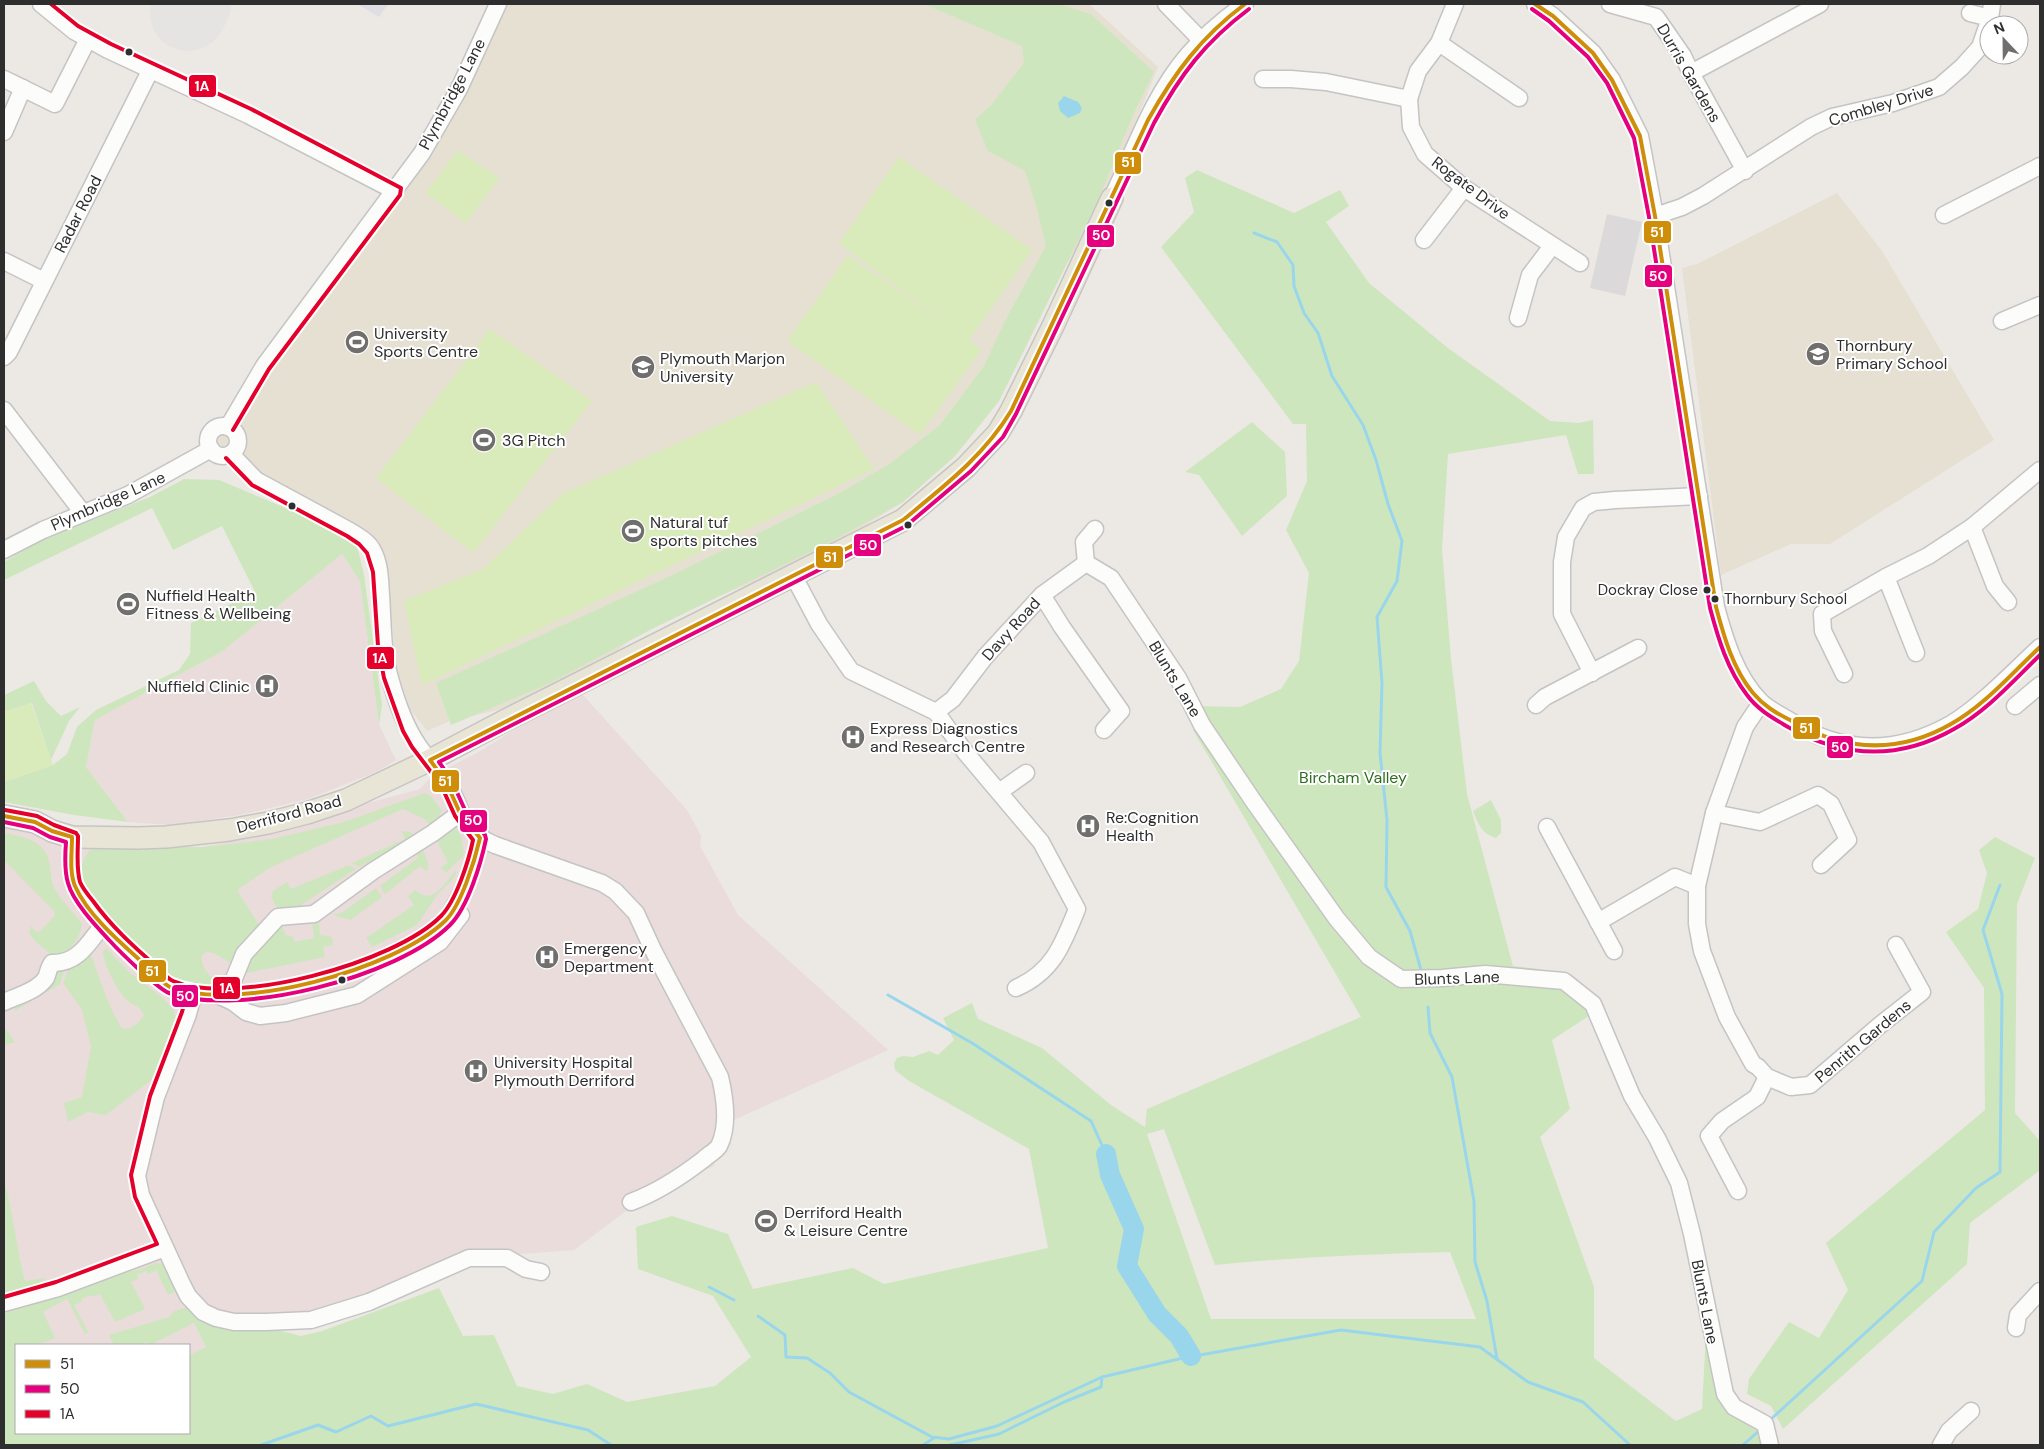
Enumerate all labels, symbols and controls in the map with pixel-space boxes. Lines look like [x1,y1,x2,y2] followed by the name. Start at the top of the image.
[1979,15,2029,65] north arrow
[1991,18,2007,38] text: N
[1652,20,1726,126] street label: Durris Gardens
[414,35,490,153] street label: Plymbridge Lane
[124,47,134,57] unlabelled marker
[188,74,217,98] line badge: 1A
[194,77,210,95] text: 1A
[1826,79,1936,131] street label: Combley Drive
[1114,151,1142,175] line badge: 51
[1428,152,1514,224] street label: Rogate Drive
[1121,153,1135,171] text: 51
[50,172,106,256] street label: Radar Road
[1104,198,1114,208] unlabelled marker
[1643,220,1672,244] line badge: 51
[1650,223,1664,241] text: 51
[1086,224,1115,248] line badge: 50
[1092,226,1110,244] text: 50
[1644,264,1673,288] line badge: 50
[1649,267,1667,285] text: 50
[374,323,478,362] place label: University Sports Centre
[344,329,370,355] sports icon: University Sports Centre
[1836,335,1947,374] place label: Thornbury Primary School
[1805,341,1831,367] school or university icon: Thornbury Primary School
[660,348,785,387] place label: Plymouth Marjon University
[630,354,656,380] school or university icon: Plymouth Marjon University
[471,427,497,453] sports icon: 3G Pitch
[502,430,565,451] place label: 3G Pitch
[47,466,169,536] street label: Plymbridge Lane
[287,501,297,511] unlabelled marker
[650,512,757,551] place label: Natural tuf sports pitches
[620,518,646,544] sports icon: Natural tuf sports pitches
[903,520,913,530] unlabelled marker
[853,533,882,557] line badge: 50
[859,536,877,554] text: 50
[815,545,844,569] line badge: 51
[823,548,837,566] text: 51
[1598,580,1698,600] place label: Dockray Close
[146,585,291,624] place label: Nuffield Health Fitness & Wellbeing
[1702,585,1712,595] marker: Dockray Close
[1724,589,1847,609] place label: Thornbury School
[115,591,141,617] sports icon: Nuffield Health Fitness & Wellbeing
[977,593,1045,665] street label: Davy Road
[1710,594,1720,604] marker: Thornbury School
[1144,637,1206,721] street label: Blunts Lane
[366,646,395,670] line badge: 1A
[372,649,388,667] text: 1A
[254,673,280,699] hospital icon: Nuffield Clinic
[147,676,250,697] place label: Nuffield Clinic
[1792,716,1821,740] line badge: 51
[870,718,1025,757] place label: Express Diagnostics and Research Centre
[1799,719,1813,737] text: 51
[840,724,866,750] hospital icon: Express Diagnostics and Research Centre
[1826,735,1854,759] line badge: 50
[1831,738,1849,756] text: 50
[1299,767,1407,788] park label: Bircham Valley
[431,769,460,793] line badge: 51
[438,772,452,790] text: 51
[234,790,344,838] street label: Derriford Road
[1106,807,1199,846] place label: Re:Cognition Health
[459,809,488,833] line badge: 50
[464,811,482,829] text: 50
[1075,813,1101,839] hospital icon: Re:Cognition Health
[564,938,654,977] place label: Emergency Department
[534,944,560,970] hospital icon: Emergency Department
[138,959,167,983] line badge: 51
[145,962,159,980] text: 51
[1414,966,1500,990] street label: Blunts Lane
[337,975,347,985] unlabelled marker
[212,976,241,1000] line badge: 1A
[219,979,235,997] text: 1A
[171,984,199,1008] line badge: 50
[176,987,194,1005] text: 50
[1811,995,1915,1087] street label: Penrith Gardens
[494,1052,634,1091] place label: University Hospital Plymouth Derriford
[463,1058,489,1084] hospital icon: University Hospital Plymouth Derriford
[784,1202,908,1241] place label: Derriford Health & Leisure Centre
[753,1208,779,1234] sports icon: Derriford Health & Leisure Centre
[1687,1258,1723,1346] street label: Blunts Lane
[15,1344,190,1434] legend
[60,1354,74,1374] text: 51
[60,1379,79,1399] text: 50
[60,1404,75,1424] text: 1A

